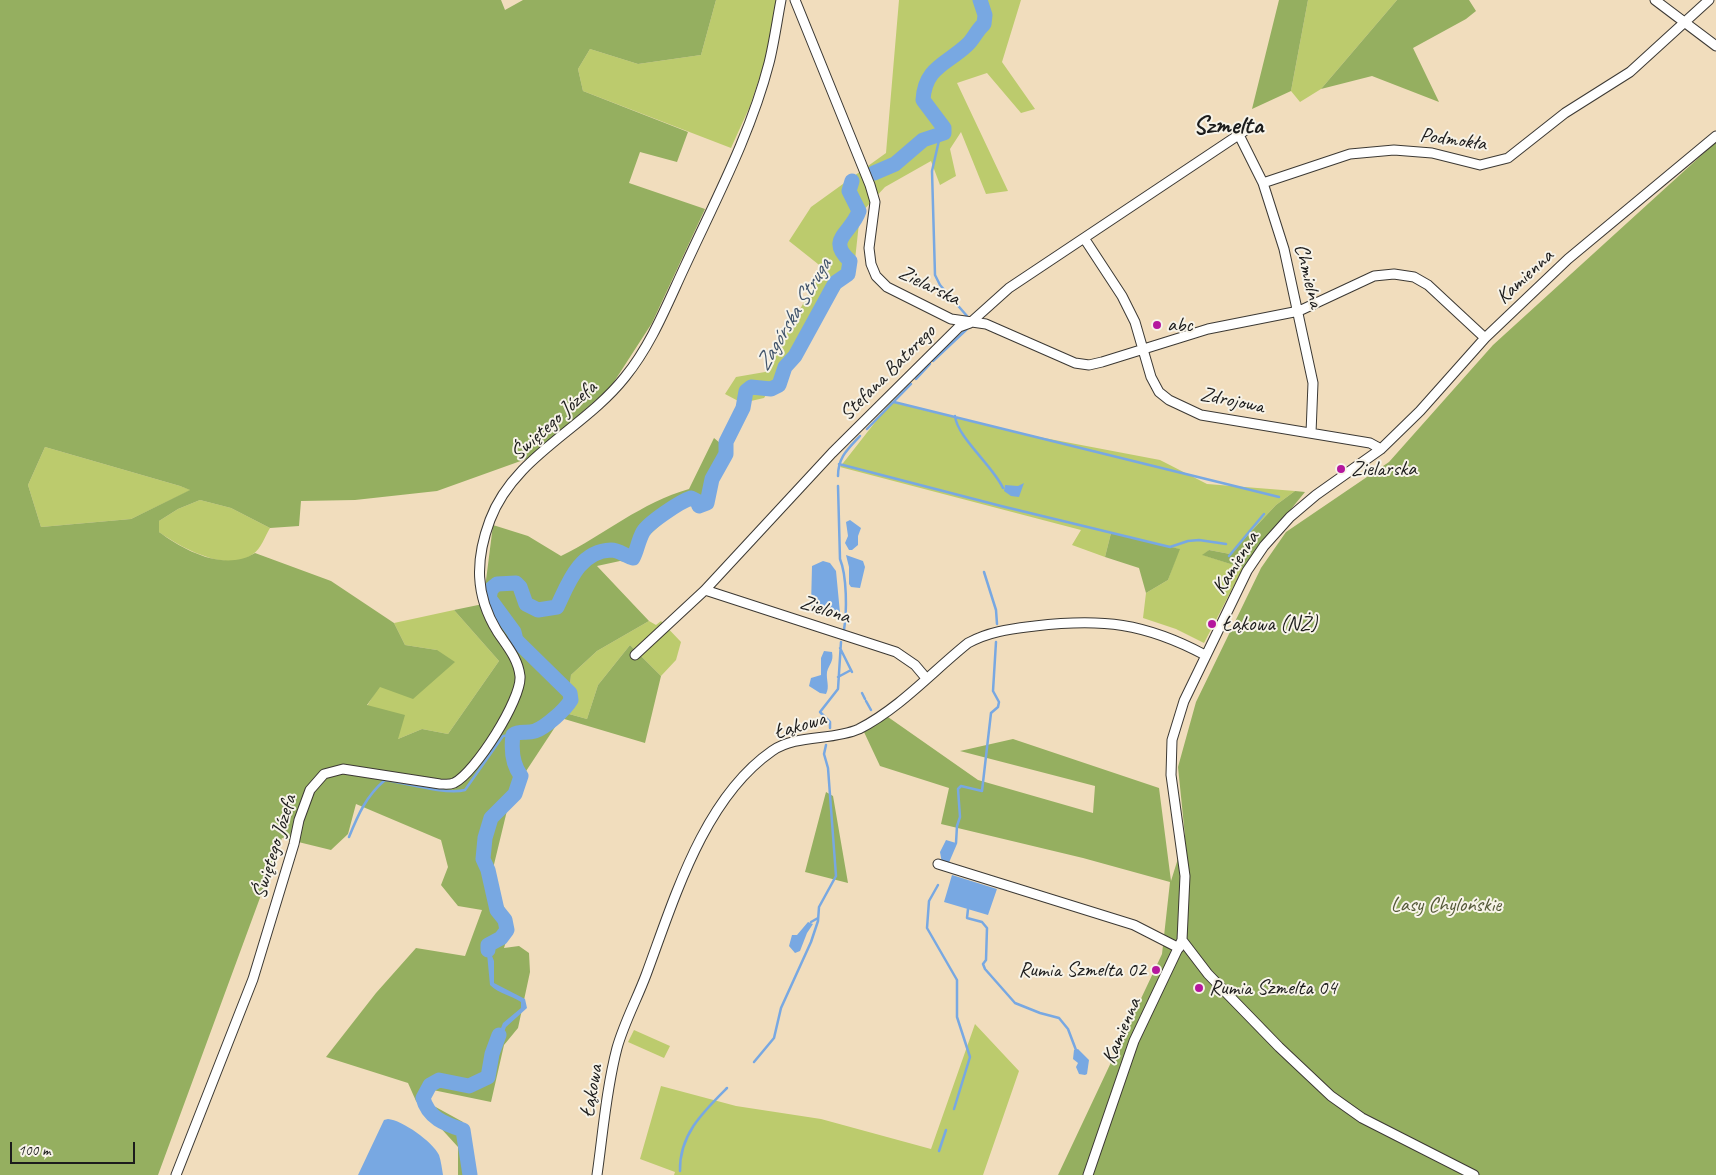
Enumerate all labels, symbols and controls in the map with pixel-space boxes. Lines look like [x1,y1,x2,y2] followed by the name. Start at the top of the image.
[1193,110,1263,142] district label: Szmelta
[1418,123,1488,157] street label: Podmokła
[1288,241,1328,311] street label: Chmielna
[1491,244,1559,310] street label: Kamienna
[750,254,838,376] water label: Zagórska Struga
[894,260,964,312] street label: Zielarska
[1167,312,1193,338] place label: abc
[1151,319,1163,331] marker: abc
[835,320,941,426] street label: Stefana Batorego
[506,376,602,466] street label: Świętego Józefa
[1198,382,1266,420] street label: Zdrojowa
[1351,456,1416,482] place label: Zielarska
[1335,463,1347,475] marker: Zielarska
[1207,527,1265,599] street label: Kamienna
[797,590,853,630] street label: Zielona
[1222,611,1317,637] place label: Łąkowa (NŻ)
[1206,618,1218,630] marker: Łąkowa (NŻ)
[771,707,829,745] street label: Łąkowa
[247,792,303,902] street label: Świętego Józefa
[1391,892,1501,918] park label: Lasy Chylońskie
[1018,957,1146,983] place label: Rumia Szmelta 02
[1150,964,1162,976] marker: Rumia Szmelta 02
[1209,975,1337,1001] place label: Rumia Szmelta 04
[1193,982,1205,994] marker: Rumia Szmelta 04
[1097,994,1147,1068] street label: Kamienna
[575,1063,609,1119] street label: Łąkowa
[12,1132,138,1164] scale bar
[18,1141,50,1160] text: 100 m

